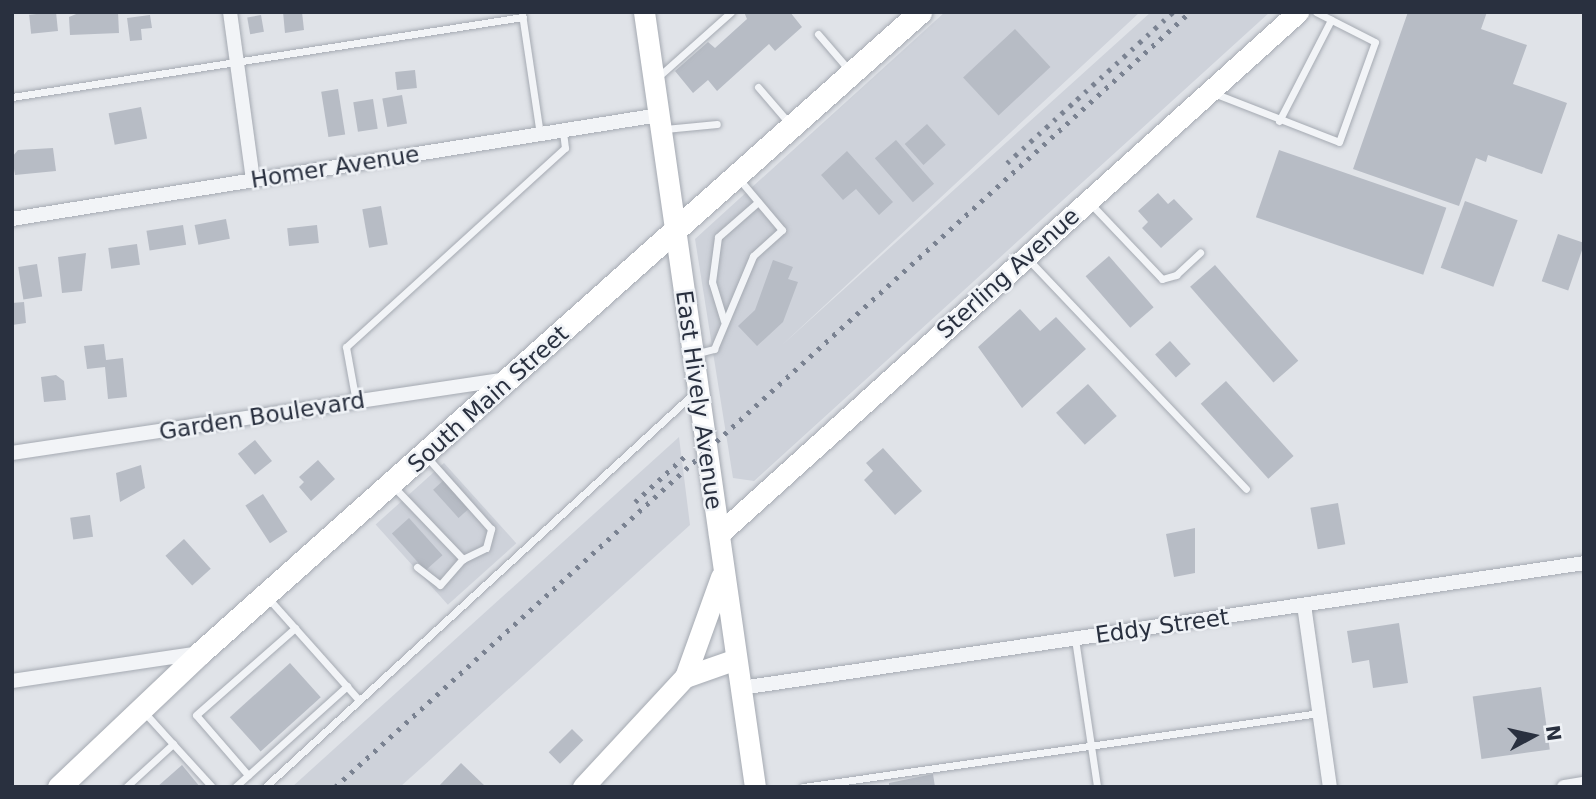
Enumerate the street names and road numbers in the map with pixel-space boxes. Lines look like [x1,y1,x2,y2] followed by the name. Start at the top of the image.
[249,140,421,194] street label: Homer Avenue
[931,202,1085,344] street label: Sterling Avenue
[670,289,728,511] street label: East Hively Avenue
[402,320,574,478] street label: South Main Street
[157,386,367,446] street label: Garden Boulevard
[1093,603,1231,649] street label: Eddy Street

